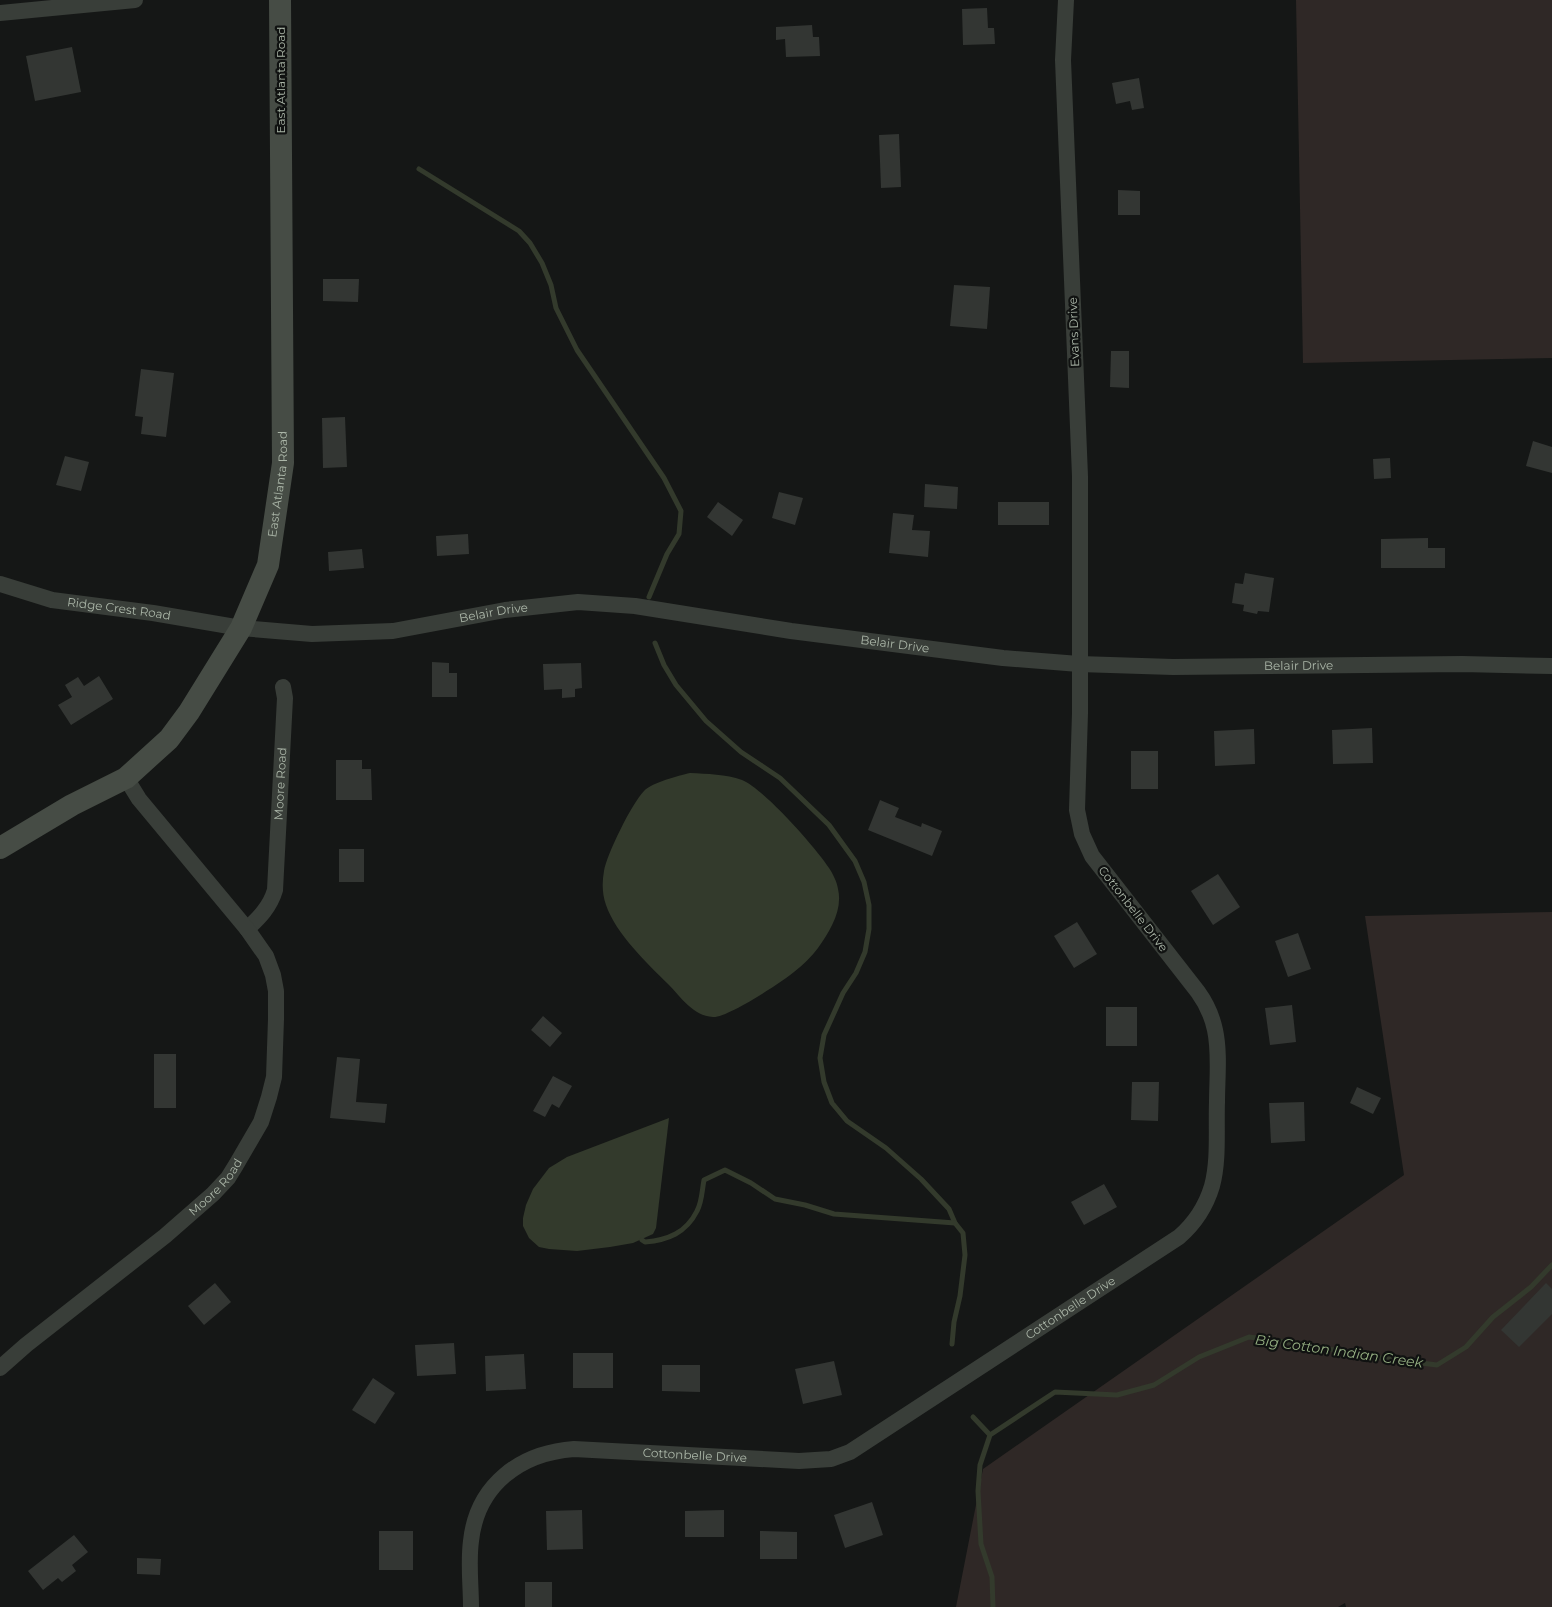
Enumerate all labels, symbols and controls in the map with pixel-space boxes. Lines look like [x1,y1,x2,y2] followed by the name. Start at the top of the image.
[273,27,288,133] street label: East Atlanta Road
[1065,297,1082,367] street label: Evans Drive
[264,431,290,538] street label: East Atlanta Road
[66,594,172,623] street label: Ridge Crest Road
[458,600,529,625] street label: Belair Drive
[860,632,930,656] street label: Belair Drive
[1264,657,1333,673] street label: Belair Drive
[271,747,289,821] street label: Moore Road
[1095,863,1171,954] street label: Cottonbelle Drive
[185,1156,245,1219] street label: Moore Road
[1022,1273,1118,1342] street label: Cottonbelle Drive
[1254,1330,1425,1372] water label: Big Cotton Indian Creek
[642,1445,747,1465] street label: Cottonbelle Drive

